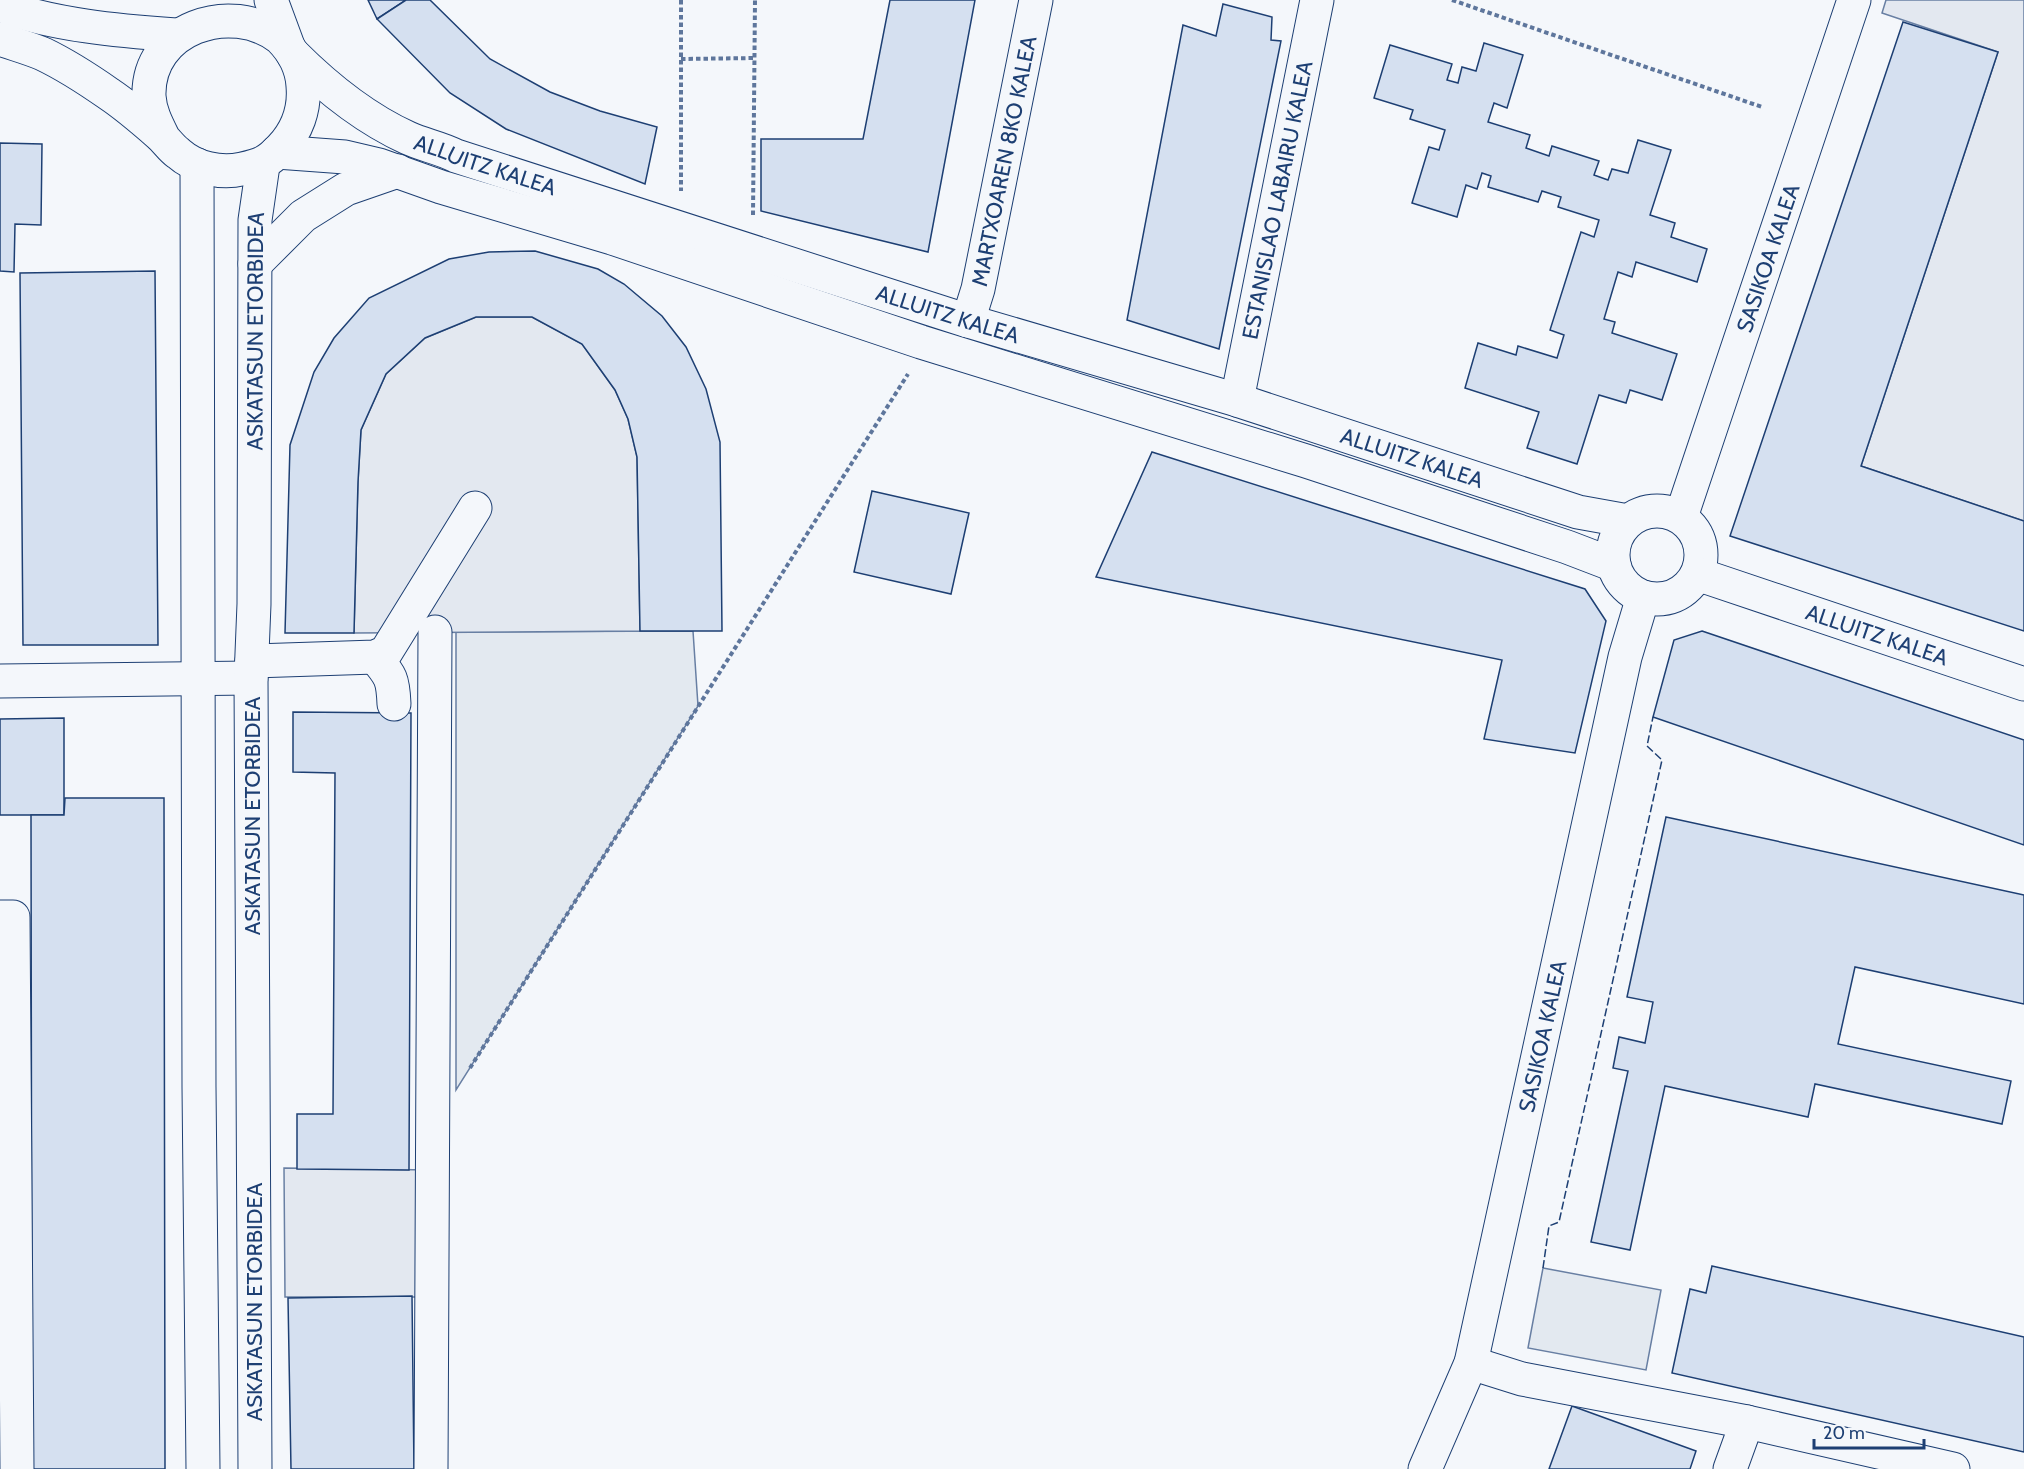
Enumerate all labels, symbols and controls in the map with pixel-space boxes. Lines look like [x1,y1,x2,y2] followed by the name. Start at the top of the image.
[965,33,1042,289] street label: MARTXOAREN 8KO KALEA
[1236,58,1318,342] street label: ESTANISLAO LABAIRU KALEA
[411,128,560,201] street label: ALLUITZ KALEA
[1730,180,1805,336] street label: SASIKOA KALEA
[241,209,270,450] street label: ASKATASUN ETORBIDEA
[873,279,1023,349] street label: ALLUITZ KALEA
[1337,422,1487,494] street label: ALLUITZ KALEA
[1802,598,1952,671] street label: ALLUITZ KALEA
[239,696,266,935] street label: ASKATASUN ETORBIDEA
[1513,957,1572,1115] street label: SASIKOA KALEA
[241,1182,268,1421] street label: ASKATASUN ETORBIDEA
[1814,1412,1924,1450] scale bar
[1823,1422,1865,1444] text: 20 m

